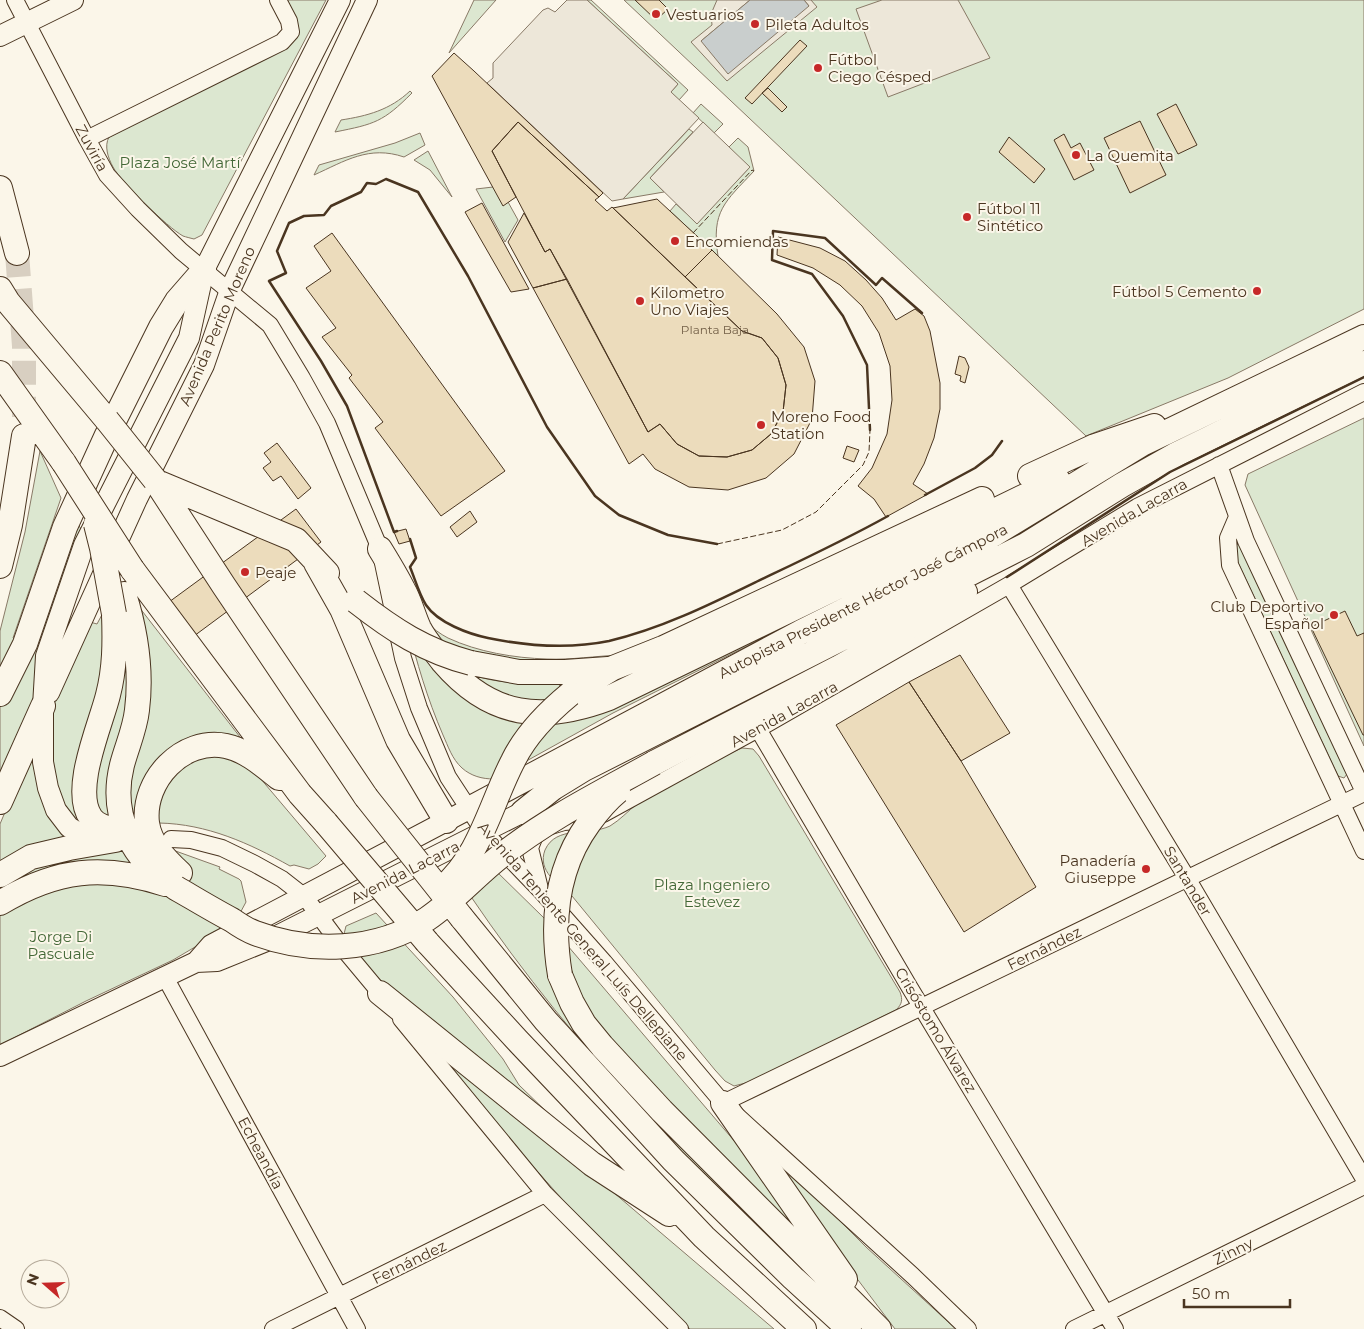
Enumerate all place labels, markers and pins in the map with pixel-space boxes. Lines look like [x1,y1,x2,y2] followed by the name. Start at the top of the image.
[666,5,744,24] place label: Vestuarios
[650,8,662,20] marker: Vestuarios
[765,15,869,34] place label: Pileta Adultos
[749,18,761,30] marker: Pileta Adultos
[828,50,931,86] place label: Fútbol Ciego Césped
[812,62,824,74] marker: Fútbol Ciego Césped
[1086,146,1174,165] place label: La Quemita
[1070,149,1082,161] marker: La Quemita
[977,199,1043,235] place label: Fútbol 11 Sintético
[961,211,973,223] marker: Fútbol 11 Sintético
[685,232,788,251] place label: Encomiendas
[669,235,681,247] marker: Encomiendas
[1112,282,1247,301] place label: Fútbol 5 Cemento
[650,283,729,319] place label: Kilometro Uno Viajes
[1251,285,1263,297] marker: Fútbol 5 Cemento
[634,295,646,307] marker: Kilometro Uno Viajes
[771,407,871,443] place label: Moreno Food Station
[755,419,767,431] marker: Moreno Food Station
[255,563,296,582] place label: Peaje
[239,566,251,578] marker: Peaje
[1210,597,1324,633] place label: Club Deportivo Español
[1328,609,1340,621] marker: Club Deportivo Español
[1060,851,1136,887] place label: Panadería Giuseppe
[1140,863,1152,875] marker: Panadería Giuseppe

